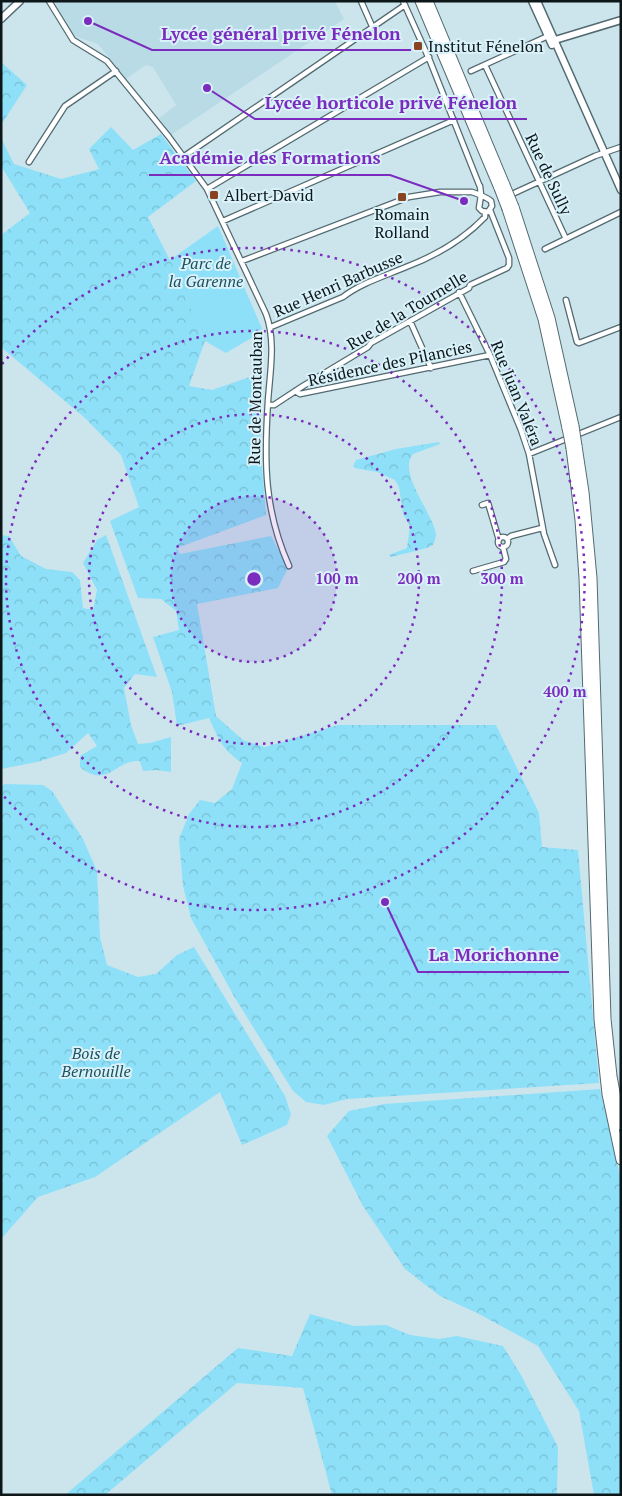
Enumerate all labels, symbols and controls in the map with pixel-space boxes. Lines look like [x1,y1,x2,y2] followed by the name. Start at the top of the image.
[152,17,411,50] callout: Lycée général privé Fénelon
[161,21,401,45] text: Lycée général privé Fénelon
[428,35,544,57] place label: Institut Fénelon
[412,40,424,52] marker: Institut Fénelon
[255,86,527,119] callout: Lycée horticole privé Fénelon
[265,90,518,114] text: Lycée horticole privé Fénelon
[521,130,578,219] street label: Rue de Sully
[149,142,390,175] callout: Académie des Formations
[159,145,381,169] text: Académie des Formations
[224,184,314,206] place label: Albert David
[208,189,220,201] marker: Albert David
[396,191,408,203] marker: Romain Rolland
[375,203,430,243] place label: Romain Rolland
[270,246,406,322] street label: Rue Henri Barbusse
[169,252,243,292] park label: Parc de la Garenne
[343,265,471,355] street label: Rue de la Tournelle
[243,330,267,465] street label: Rue de Montauban
[306,335,474,391] street label: Résidence des Pilancies
[486,337,548,449] street label: Rue Juan Valéra
[315,568,359,588] text: 100 m
[397,568,441,588] text: 200 m
[480,568,524,588] text: 300 m
[245,570,263,588] centre of rings
[543,681,587,701] text: 400 m
[418,939,569,972] callout: La Morichonne
[429,942,559,966] text: La Morichonne
[60,1042,131,1082] park label: Bois de Bernouille

